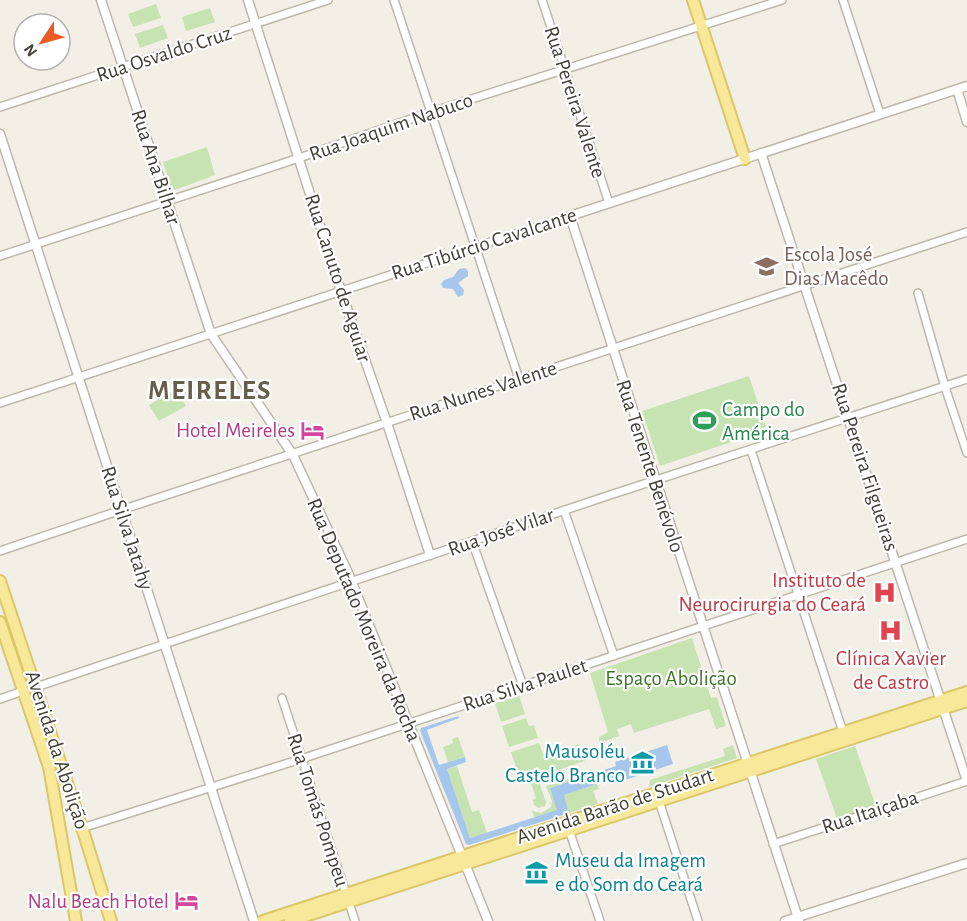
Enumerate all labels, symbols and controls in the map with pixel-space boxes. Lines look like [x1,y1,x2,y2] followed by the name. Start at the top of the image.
[12,12,72,72] north arrow
[94,22,234,86] street label: Rua Osvaldo Cruz
[541,23,609,181] street label: Rua Pereira Valente
[21,41,40,59] text: N
[307,89,475,165] street label: Rua Joaquim Nabuco
[128,107,185,227] street label: Rua Ana Bilhar
[301,191,375,365] street label: Rua Canuto de Aguiar
[389,204,579,284] street label: Rua Tibúrcio Cavalcante
[784,244,889,289] place label: Escola José Dias Macêdo
[753,253,779,279] school or university icon: Escola José Dias Macêdo
[407,357,559,425] street label: Rua Nunes Valente
[148,377,272,404] district label: MEIRELES
[612,377,688,555] street label: Rua Tenente Benévolo
[828,380,902,554] street label: Rua Pereira Filgueiras
[722,399,805,444] place label: Campo do América
[691,408,717,434] sports icon: Campo do América
[300,417,326,443] hotel icon: Hotel Meireles
[176,420,295,441] place label: Hotel Meireles
[97,464,157,592] street label: Rua Silva Jatahy
[303,495,425,745] street label: Rua Deputado Moreira da Rocha
[445,504,557,560] street label: Rua José Vilar
[679,570,866,615] place label: Instituto de Neurocirurgia do Ceará
[871,579,897,605] hospital icon: Instituto de Neurocirurgia do Ceará
[878,617,904,643] hospital icon: Clínica Xavier de Castro
[836,648,946,693] place label: Clínica Xavier de Castro
[460,655,590,715] street label: Rua Silva Paulet
[21,668,93,832] street label: Avenida da Abolição
[605,668,737,689] park label: Espaço Abolição
[283,731,353,890] street label: Rua Tomás Pompeu
[505,741,625,786] place label: Mausoléu Castelo Branco
[630,750,656,776] museum icon: Mausoléu Castelo Branco
[514,764,716,848] street label: Avenida Barão de Studart
[819,786,921,837] street label: Rua Itaiçaba
[555,850,706,895] place label: Museu da Imagem e do Som do Ceará
[524,859,550,885] museum icon: Museu da Imagem e do Som do Ceará
[174,888,200,914] hotel icon: Nalu Beach Hotel
[28,891,169,912] place label: Nalu Beach Hotel

